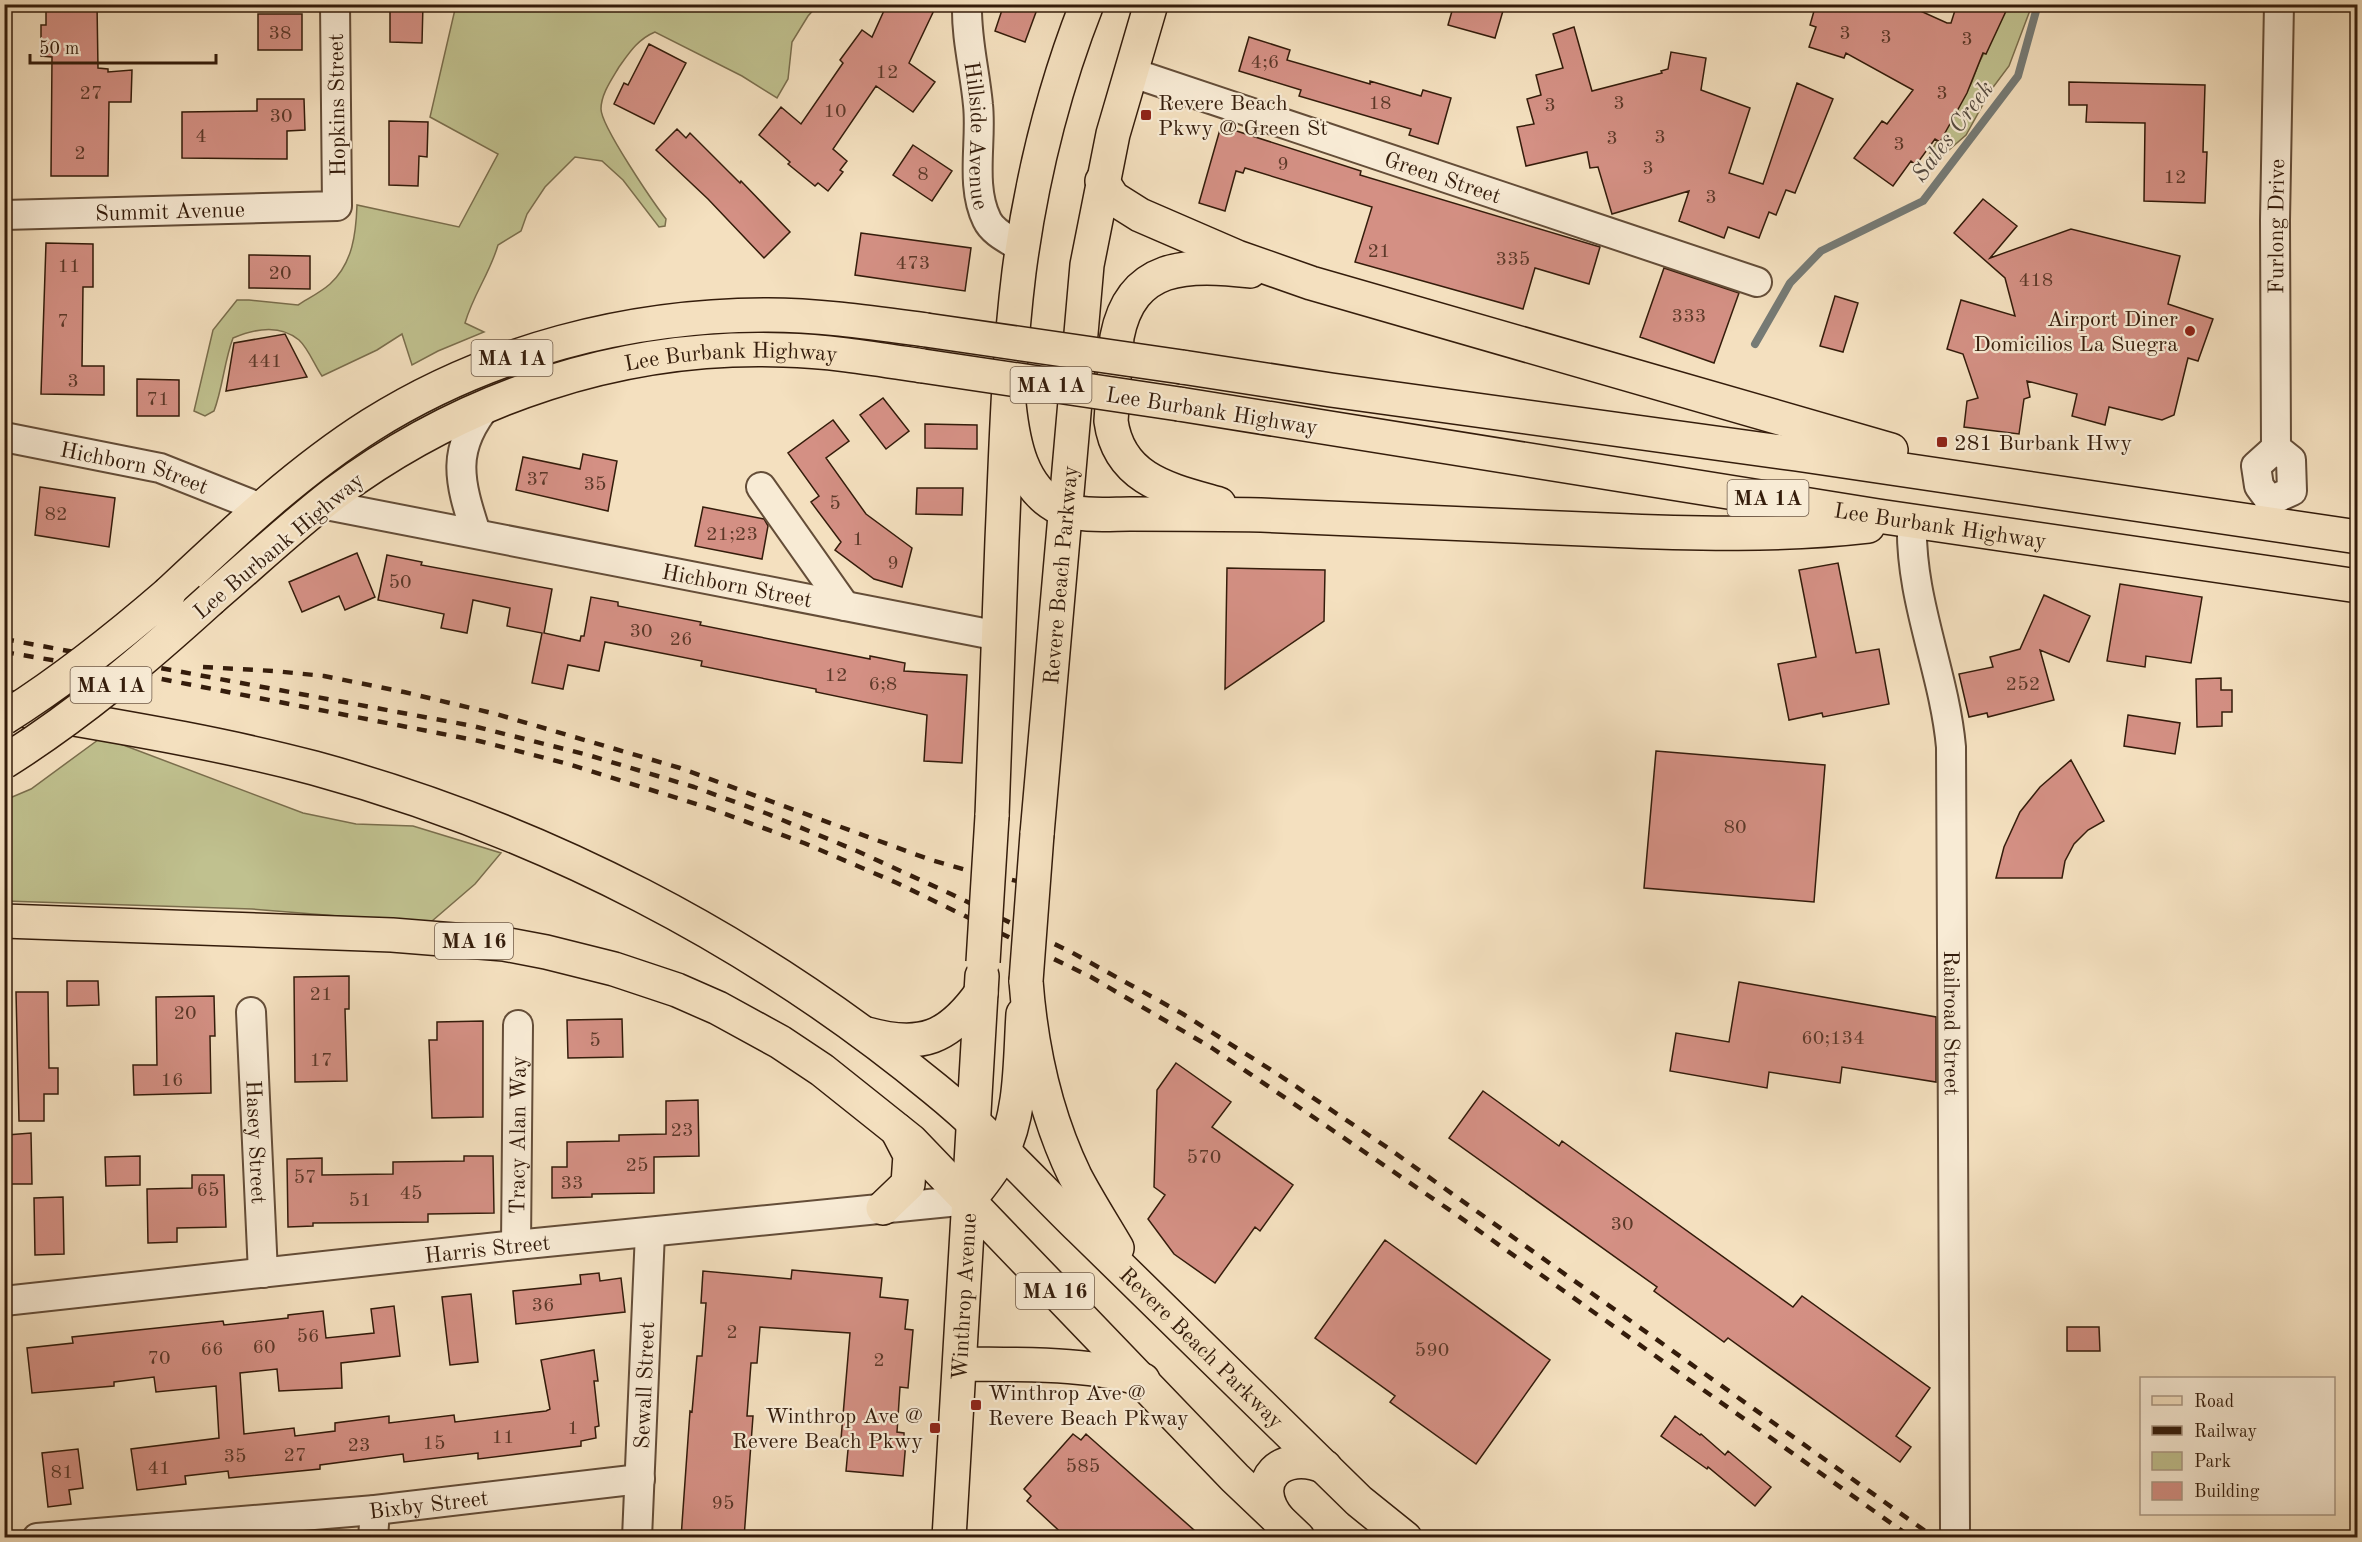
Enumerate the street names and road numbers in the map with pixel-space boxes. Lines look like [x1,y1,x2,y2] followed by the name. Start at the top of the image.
[326,33,350,177] street label: Hopkins Street
[959,60,991,212] street label: Hillside Avenue
[1381,149,1503,208] street label: Green Street
[2266,159,2289,294] street label: Furlong Drive
[95,199,245,226] street label: Summit Avenue
[472,340,552,376] road number: MA 1A
[622,341,839,376] street label: Lee Burbank Highway
[1010,367,1092,403] road number: MA 1A
[1104,384,1320,440] street label: Lee Burbank Highway
[58,439,211,499] street label: Hichborn Street
[1041,464,1082,686] street label: Revere Beach Parkway
[190,469,369,624] street label: Lee Burbank Highway
[1728,480,1808,516] road number: MA 1A
[1832,500,2048,553] street label: Lee Burbank Highway
[660,562,814,612] street label: Hichborn Street
[70,667,152,703] road number: MA 1A
[435,923,513,959] road number: MA 16
[1939,950,1962,1096] street label: Railroad Street
[507,1055,531,1214] street label: Tracy Alan Way
[241,1079,269,1204] street label: Hasey Street
[949,1212,981,1381] street label: Winthrop Avenue
[423,1233,551,1268] street label: Harris Street
[1115,1264,1287,1434] street label: Revere Beach Parkway
[1016,1273,1094,1309] road number: MA 16
[632,1321,659,1449] street label: Sewall Street
[368,1488,490,1524] street label: Bixby Street

